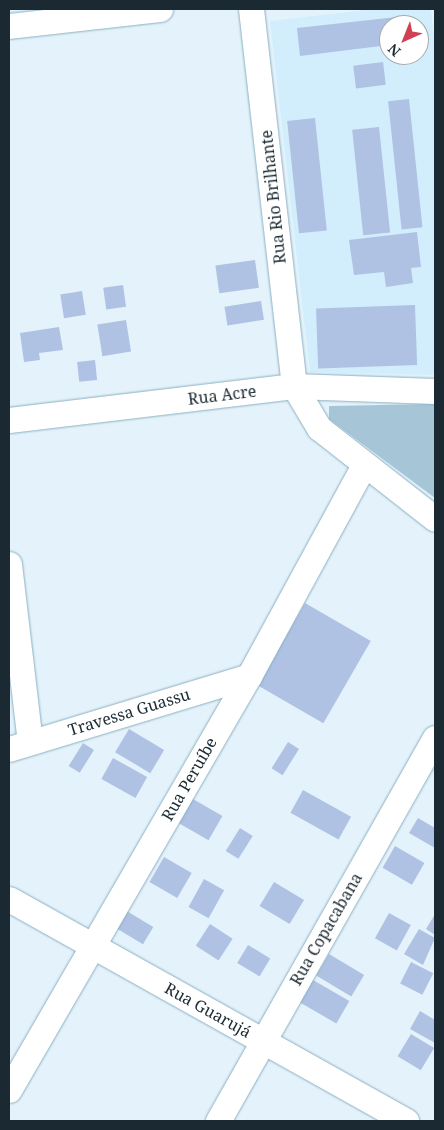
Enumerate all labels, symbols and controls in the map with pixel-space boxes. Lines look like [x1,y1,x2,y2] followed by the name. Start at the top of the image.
[379,15,429,65] north arrow
[383,40,405,61] text: N
[256,129,290,265] street label: Rua Rio Brilhante
[187,381,257,409] street label: Rua Acre
[66,684,192,740] street label: Travessa Guassu
[157,734,221,824] street label: Rua Peruíbe
[286,869,366,989] street label: Rua Copacabana
[161,978,255,1042] street label: Rua Guarujá

